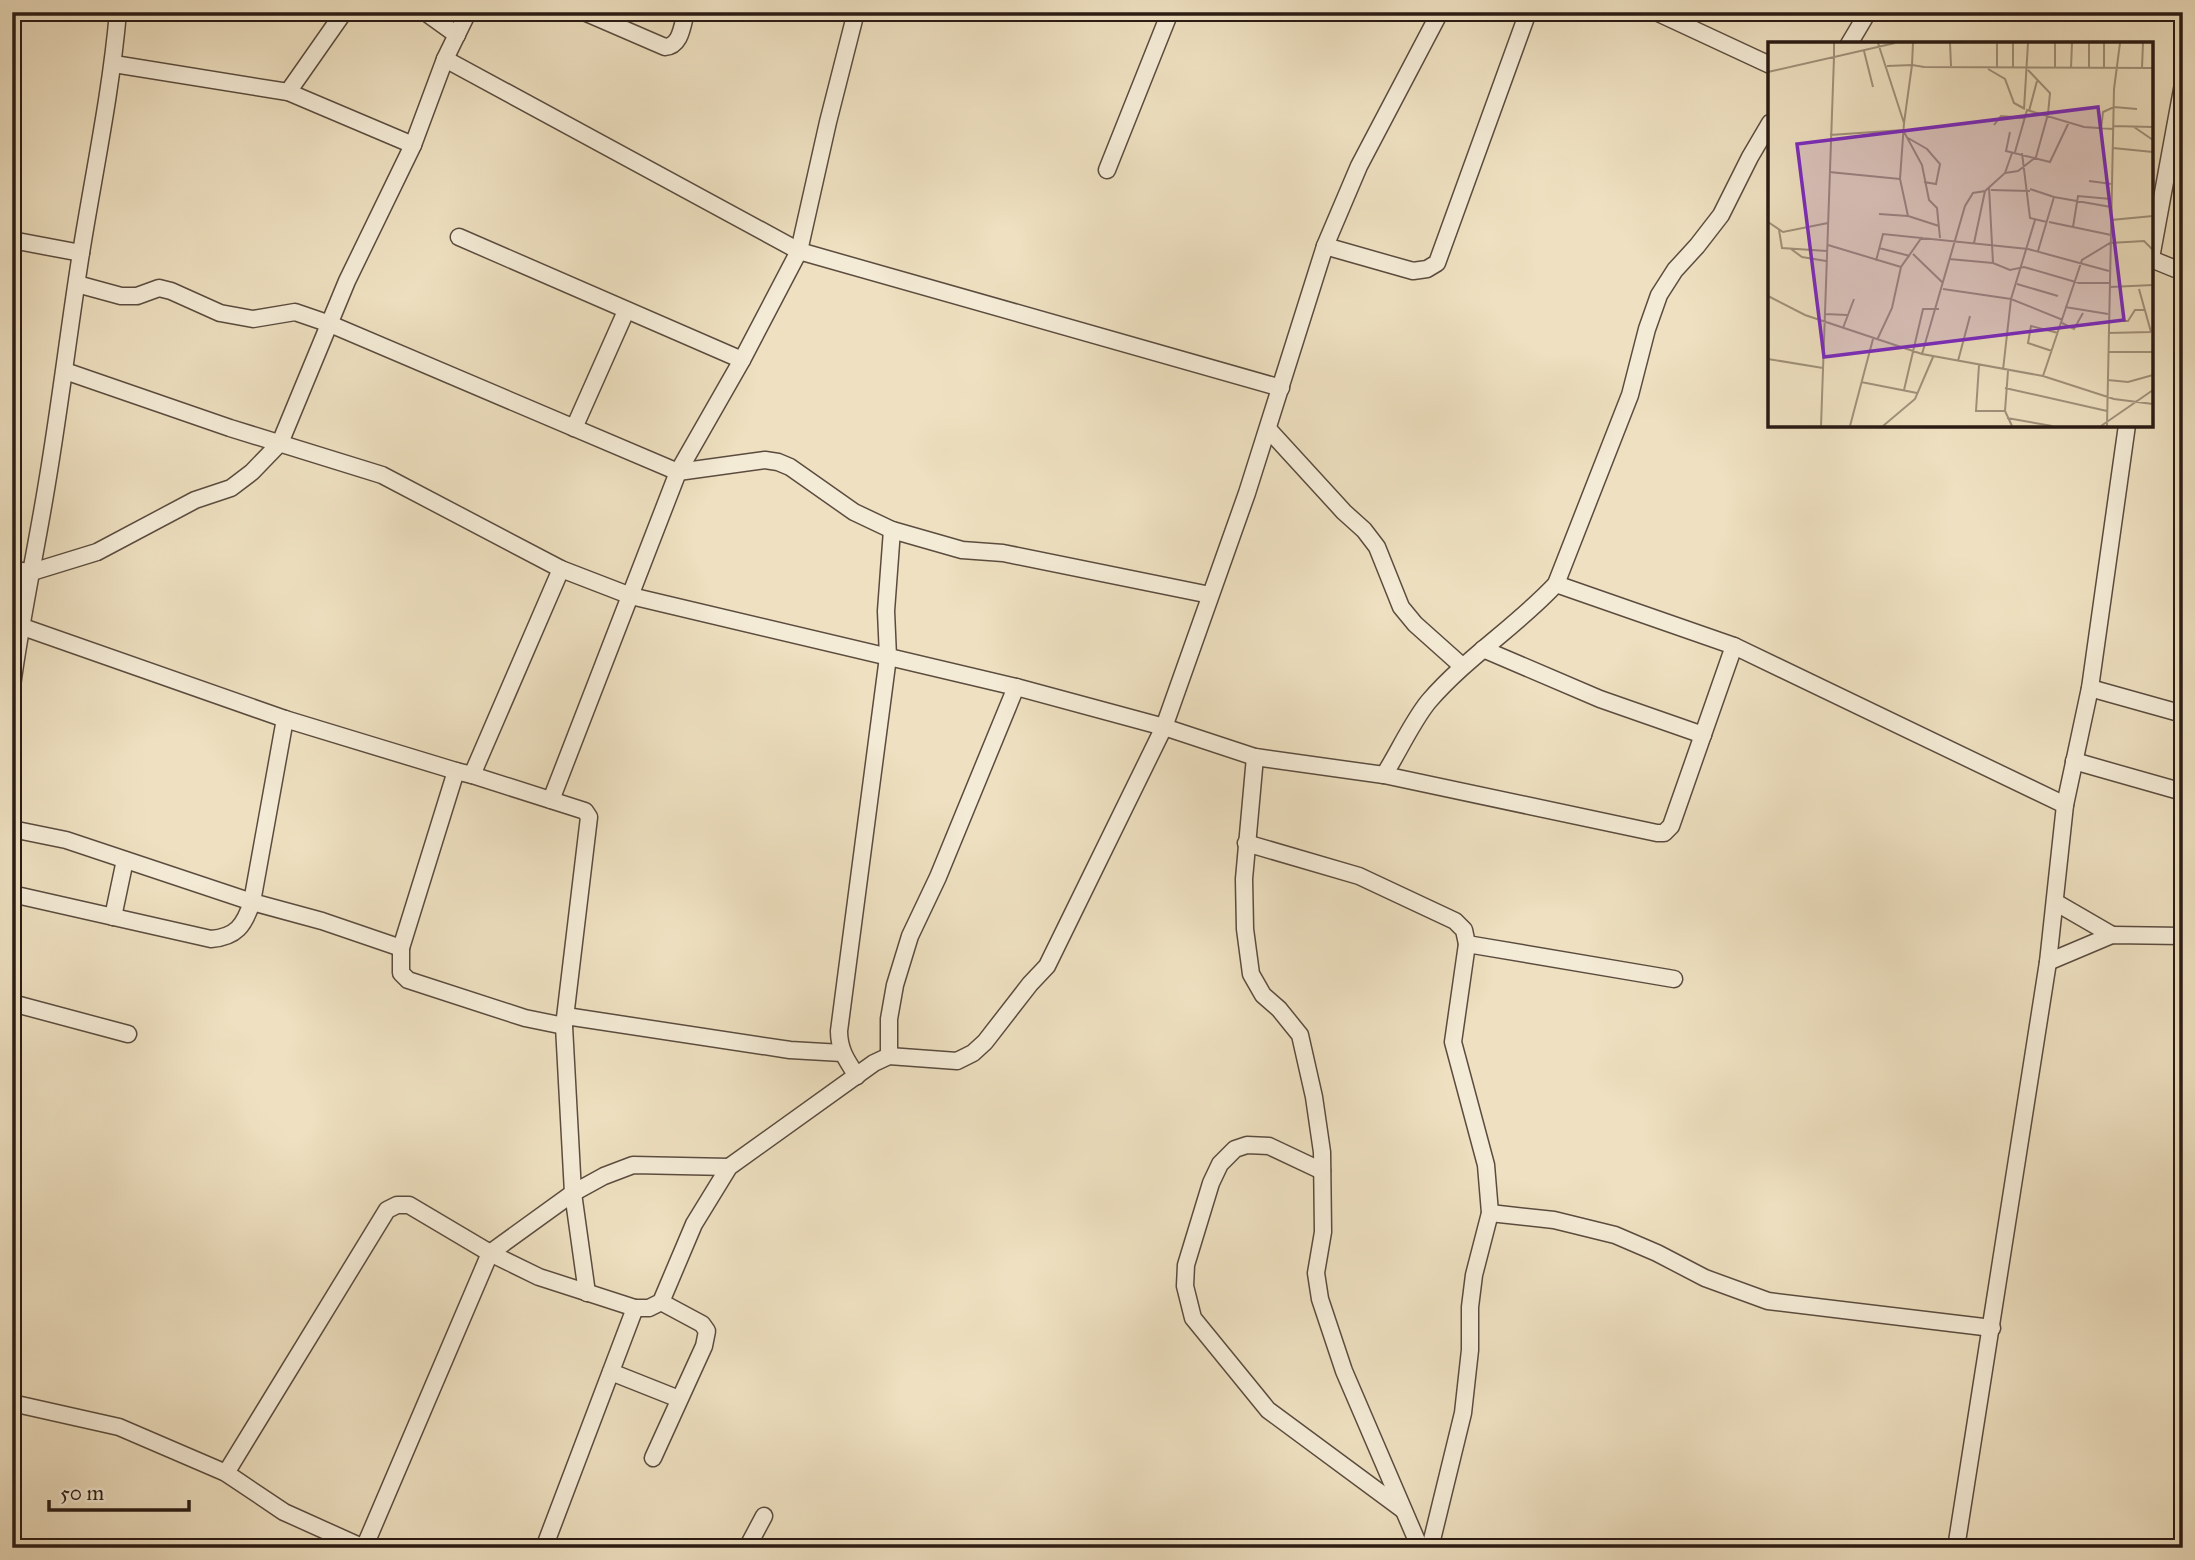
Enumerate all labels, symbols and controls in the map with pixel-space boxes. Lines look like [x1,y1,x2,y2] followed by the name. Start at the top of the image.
[1768,42,2153,427] inset map
[49,1469,189,1513] scale bar
[60,1480,105,1506] text: 50 m

